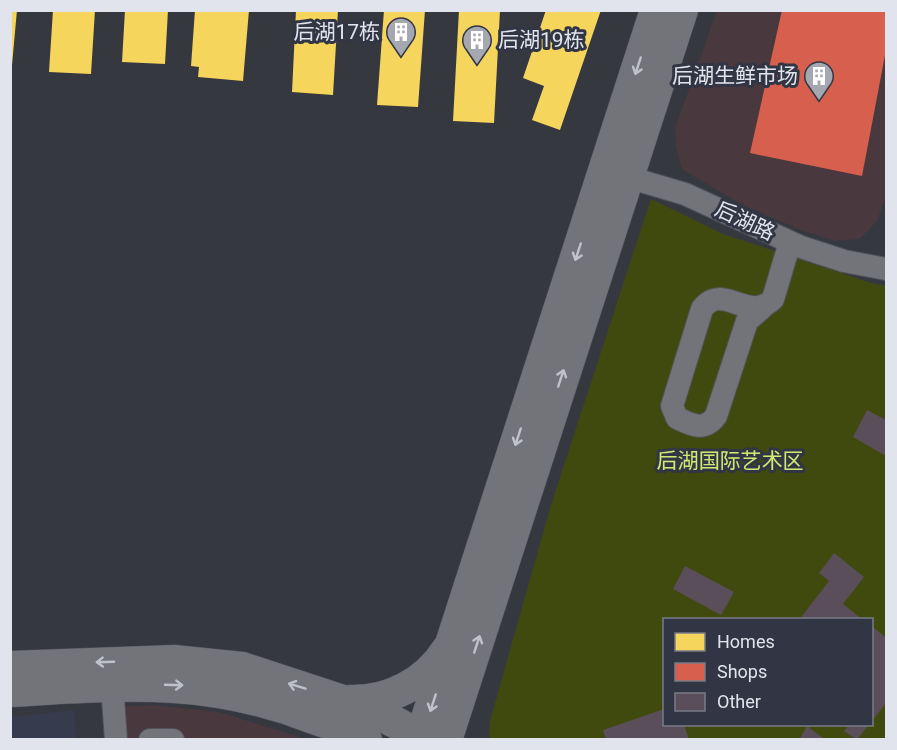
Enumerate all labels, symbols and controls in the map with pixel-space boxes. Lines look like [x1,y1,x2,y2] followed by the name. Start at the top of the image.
[385,16,417,58] building icon: 后湖17栋
[293,20,380,44] place label: 后湖17栋
[461,24,493,66] building icon: 后湖19栋
[498,28,585,52] place label: 后湖19栋
[631,56,642,75] one-way arrow
[803,60,835,102] building icon: 后湖生鲜市场
[672,64,798,88] place label: 后湖生鲜市场
[711,197,779,245] street label: 后湖路
[572,242,583,261] one-way arrow
[556,369,567,388] one-way arrow
[512,427,523,446] one-way arrow
[657,449,804,473] park label: 后湖国际艺术区
[663,618,873,726] legend
[717,631,775,652] text: Homes
[472,635,483,654] one-way arrow
[96,657,115,668] one-way arrow
[717,661,767,682] text: Shops
[288,679,307,690] one-way arrow
[163,680,183,691] one-way arrow
[717,691,761,712] text: Other
[426,693,437,712] one-way arrow

